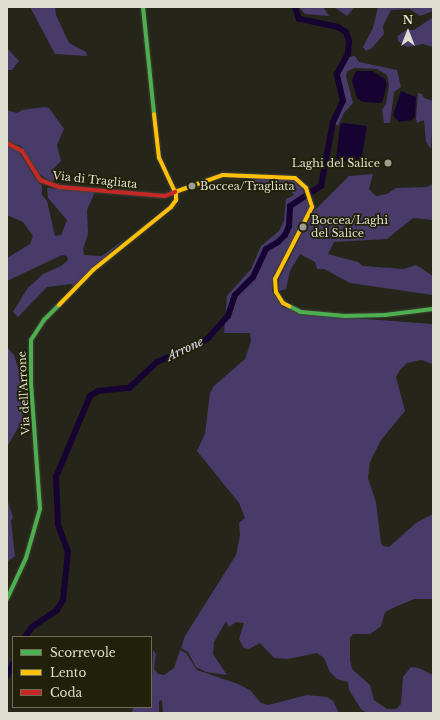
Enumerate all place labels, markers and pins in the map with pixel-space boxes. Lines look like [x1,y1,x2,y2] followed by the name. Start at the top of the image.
[292,156,380,170] place label: Laghi del Salice
[383,158,393,168] marker: Laghi del Salice
[200,179,295,193] place label: Boccea/Tragliata
[187,181,197,191] marker: Boccea/Tragliata
[311,214,388,240] place label: Boccea/Laghi del Salice
[298,222,308,232] marker: Boccea/Laghi del Salice

